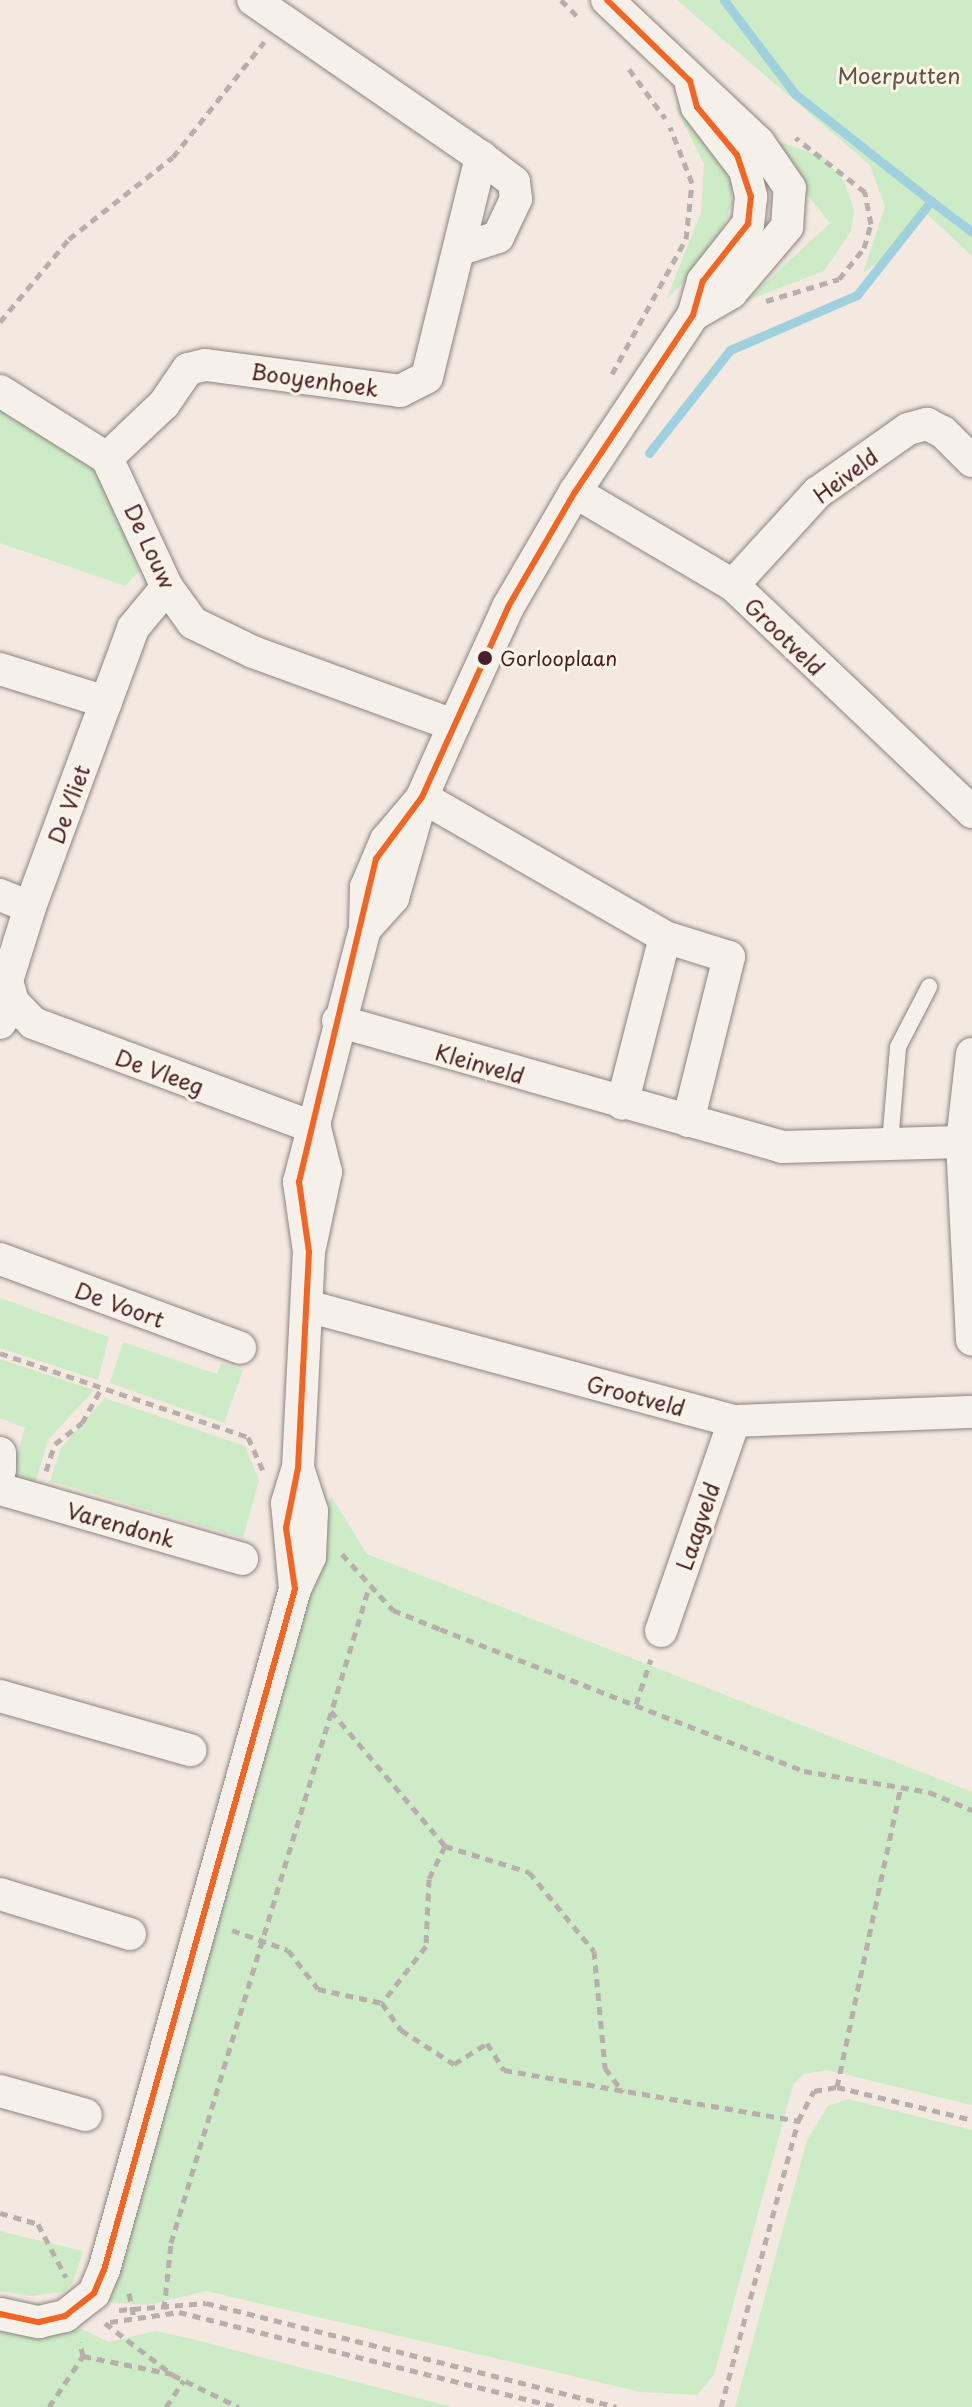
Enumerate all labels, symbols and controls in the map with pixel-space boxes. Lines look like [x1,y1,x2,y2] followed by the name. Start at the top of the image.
[837,62,961,88] park label: Moerputten
[250,357,380,401] street label: Booyenhoek
[808,442,882,508] street label: Heiveld
[120,499,182,593] street label: De Louw
[740,592,830,680] street label: Grootveld
[500,646,617,670] place label: Gorlooplaan
[477,650,493,666] marker: Gorlooplaan
[41,760,95,848] street label: De Vliet
[433,1038,527,1088] street label: Kleinveld
[112,1043,208,1099] street label: De Vleeg
[72,1276,168,1332] street label: De Voort
[584,1369,688,1421] street label: Grootveld
[670,1479,724,1573] street label: Laagveld
[64,1496,178,1552] street label: Varendonk

